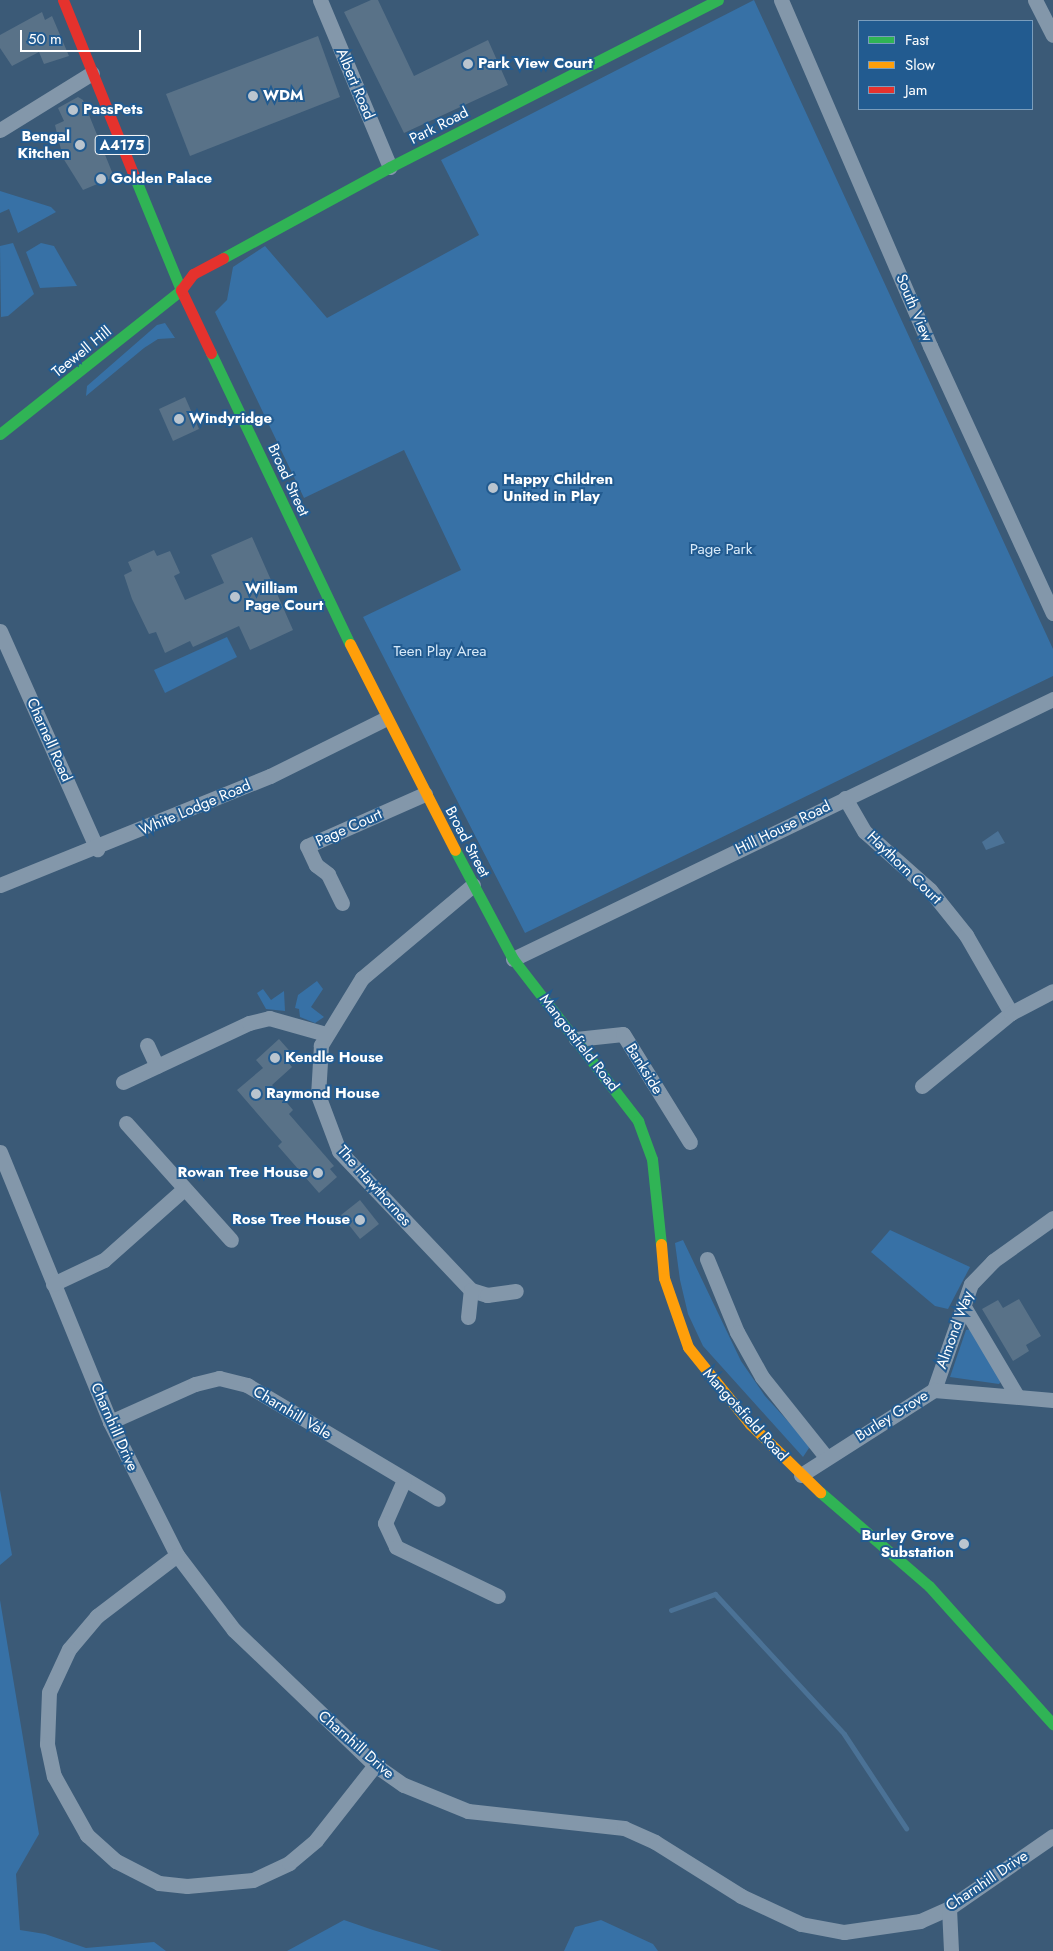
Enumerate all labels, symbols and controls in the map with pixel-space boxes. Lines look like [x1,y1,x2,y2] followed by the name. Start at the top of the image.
[22,20,144,52] scale bar
[858,20,1033,110] legend
[28,28,62,50] text: 50 m
[905,29,929,51] text: Fast
[332,46,378,122] street label: Albert Road
[905,54,935,76] text: Slow
[478,55,593,73] place label: Park View Court
[462,58,474,70] marker: Park View Court
[905,79,928,101] text: Jam
[263,87,303,105] place label: WDM
[247,90,259,102] marker: WDM
[83,101,143,119] place label: PassPets
[67,104,79,116] marker: PassPets
[407,104,471,148] street label: Park Road
[17,127,70,162] place label: Bengal Kitchen
[94,134,150,156] road number: A4175
[74,139,86,151] marker: Bengal Kitchen
[111,170,212,188] place label: Golden Palace
[95,173,107,185] marker: Golden Palace
[892,271,936,345] street label: South View
[49,323,115,381] street label: Teewell Hill
[189,410,272,428] place label: Windyridge
[173,413,185,425] marker: Windyridge
[263,441,313,519] street label: Broad Street
[503,470,613,505] place label: Happy Children United in Play
[487,482,499,494] marker: Happy Children United in Play
[690,541,752,559] park label: Page Park
[245,579,323,614] place label: William Page Court
[229,591,241,603] marker: William Page Court
[394,643,486,661] park label: Teen Play Area
[23,695,75,785] street label: Charnell Road
[137,776,253,840] street label: White Lodge Road
[733,797,833,859] street label: Hill House Road
[441,804,493,880] street label: Broad Street
[313,805,385,851] street label: Page Court
[863,828,945,908] street label: Haythorn Court
[535,991,623,1095] street label: Mangotsfield Road
[621,1040,667,1098] street label: Bankside
[285,1049,383,1067] place label: Kendle House
[269,1052,281,1064] marker: Kendle House
[266,1085,380,1103] place label: Raymond House
[250,1088,262,1100] marker: Raymond House
[333,1142,415,1230] street label: The Hawthornes
[178,1164,308,1182] place label: Rowan Tree House
[312,1167,324,1179] marker: Rowan Tree House
[232,1211,350,1229] place label: Rose Tree House
[354,1214,366,1226] marker: Rose Tree House
[933,1289,977,1371] street label: Almond Way
[699,1365,791,1465] street label: Mangotsfield Road
[86,1380,142,1474] street label: Charnhill Drive
[249,1383,335,1443] street label: Charnhill Vale
[852,1387,932,1445] street label: Burley Grove
[861,1526,954,1561] place label: Burley Grove Substation
[958,1538,970,1550] marker: Burley Grove Substation
[314,1707,398,1783] street label: Charnhill Drive
[943,1847,1031,1915] street label: Charnhill Drive

